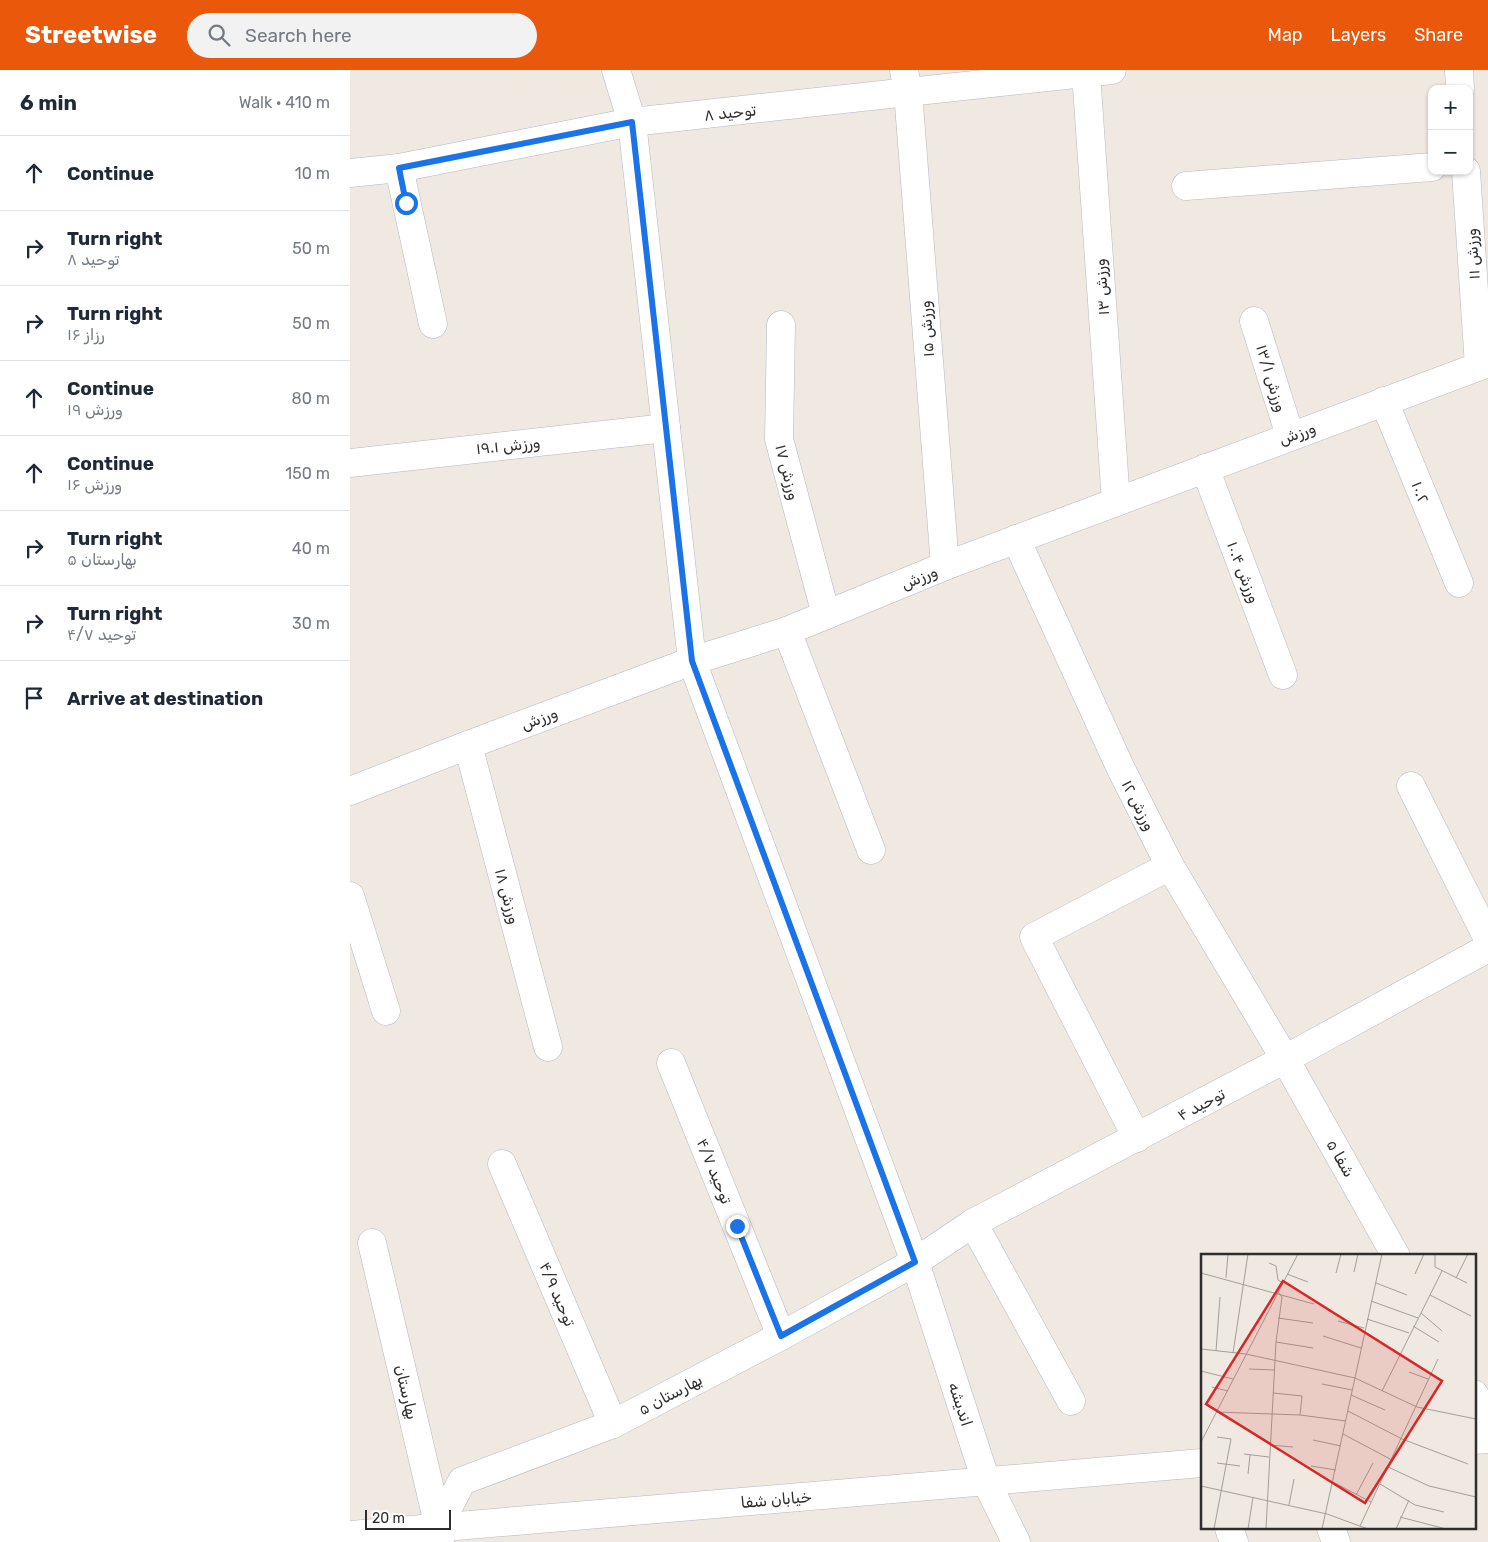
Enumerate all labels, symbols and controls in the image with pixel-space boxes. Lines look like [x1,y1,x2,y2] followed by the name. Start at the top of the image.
[187,13,537,58] search box
[25,21,157,49] text: Streetwise
[205,21,233,49] icon: search
[245,24,352,47] text: Search here
[1268,24,1303,46] text: Map
[1331,24,1386,46] text: Layers
[1414,24,1463,46] text: Share
[1428,85,1473,175] map controls
[1428,85,1473,130] button: +
[20,90,77,115] text: 6 min
[239,93,330,112] text: Walk · 410 m
[703,100,757,126] street label: توحید ۸
[1428,130,1473,175] button: −
[20,159,48,187] icon: ahead
[67,162,154,185] text: Continue
[295,164,330,183] text: 10 m
[395,192,418,215] route start
[67,227,162,250] text: Turn right
[1461,228,1485,280] street label: ورزش ۱۱
[20,234,48,262] icon: right
[292,239,330,258] text: 50 m
[67,250,119,269] text: توحید ۸
[1090,258,1114,316] street label: ورزش ۱۳
[915,300,939,358] street label: ورزش ۱۵
[67,302,162,325] text: Turn right
[20,309,48,337] icon: right
[292,314,330,333] text: 50 m
[67,325,105,344] text: رزاز ۱۶
[1251,342,1291,414] street label: ورزش ۱۳/۱
[67,377,154,400] text: Continue
[20,384,48,412] icon: ahead
[292,389,330,408] text: 80 m
[67,400,123,419] text: ورزش ۱۹
[1276,418,1318,450] street label: ورزش
[475,433,541,459] street label: ورزش ۱۹.۱
[770,442,804,502] street label: ورزش ۱۷
[67,452,154,475] text: Continue
[20,459,48,487] icon: ahead
[285,464,330,483] text: 150 m
[67,475,122,494] text: ورزش ۱۶
[1408,478,1433,506] street label: ۱۰.۲
[67,527,162,550] text: Turn right
[20,534,48,562] icon: right
[292,539,330,558] text: 40 m
[1222,539,1264,606] street label: ورزش ۱۰.۴
[67,550,137,569] text: بهارستان ۵
[898,562,941,594] street label: ورزش
[67,602,162,625] text: Turn right
[20,609,48,637] icon: right
[292,614,330,633] text: 30 m
[67,625,136,644] text: توحید ۴/۷
[20,684,48,712] icon: arrive
[67,687,263,710] text: Arrive at destination
[518,703,561,735] street label: ورزش
[1117,777,1159,834] street label: ورزش ۱۲
[490,866,524,926] street label: ورزش ۱۸
[1174,1084,1229,1126] street label: توحید ۴
[692,1136,736,1207] street label: توحید ۴/۷
[1322,1136,1359,1181] street label: شفا ۵
[726,1215,749,1238] route end
[1201,1254,1476,1530] inset map
[535,1259,580,1330] street label: توحید ۴/۹
[390,1363,422,1422] street label: بهارستان
[635,1370,706,1420] street label: بهارستان ۵
[945,1380,977,1429] street label: اندیشه
[740,1487,812,1512] street label: خیابان شفا
[365,1507,451,1530] scale bar
[372,1510,405,1527] text: 20 m

